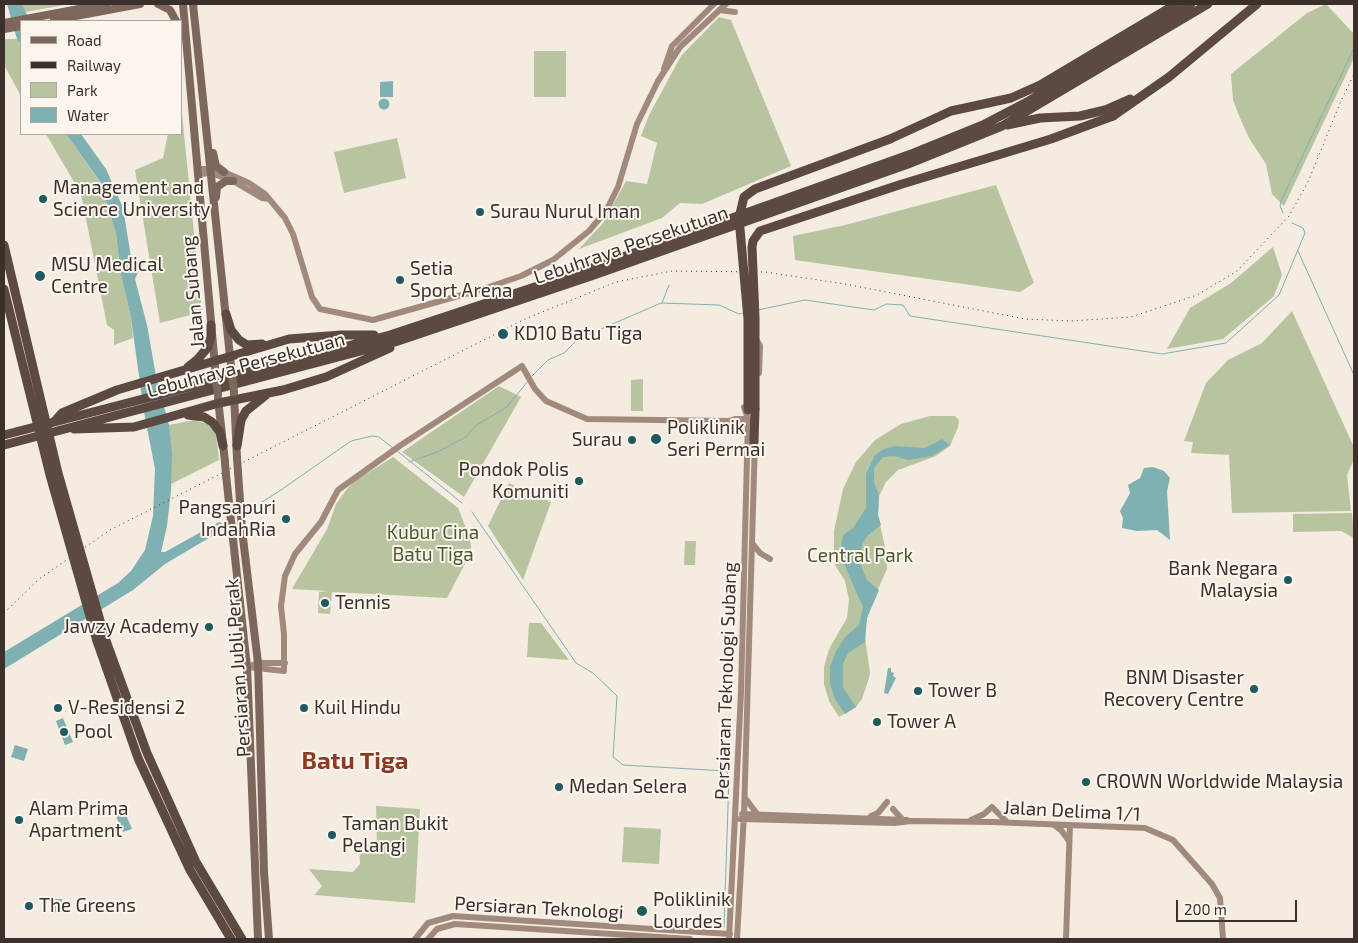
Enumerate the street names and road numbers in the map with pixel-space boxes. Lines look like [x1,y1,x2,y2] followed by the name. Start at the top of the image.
[531,201,731,289] street label: Lebuhraya Persekutuan
[177,235,209,349] street label: Jalan Subang
[144,328,348,402] street label: Lebuhraya Persekutuan
[710,562,742,800] street label: Persiaran Teknologi Subang
[220,578,256,758] street label: Persiaran Jubli Perak
[1003,796,1141,826] street label: Jalan Delima 1/1
[454,892,624,924] street label: Persiaran Teknologi

